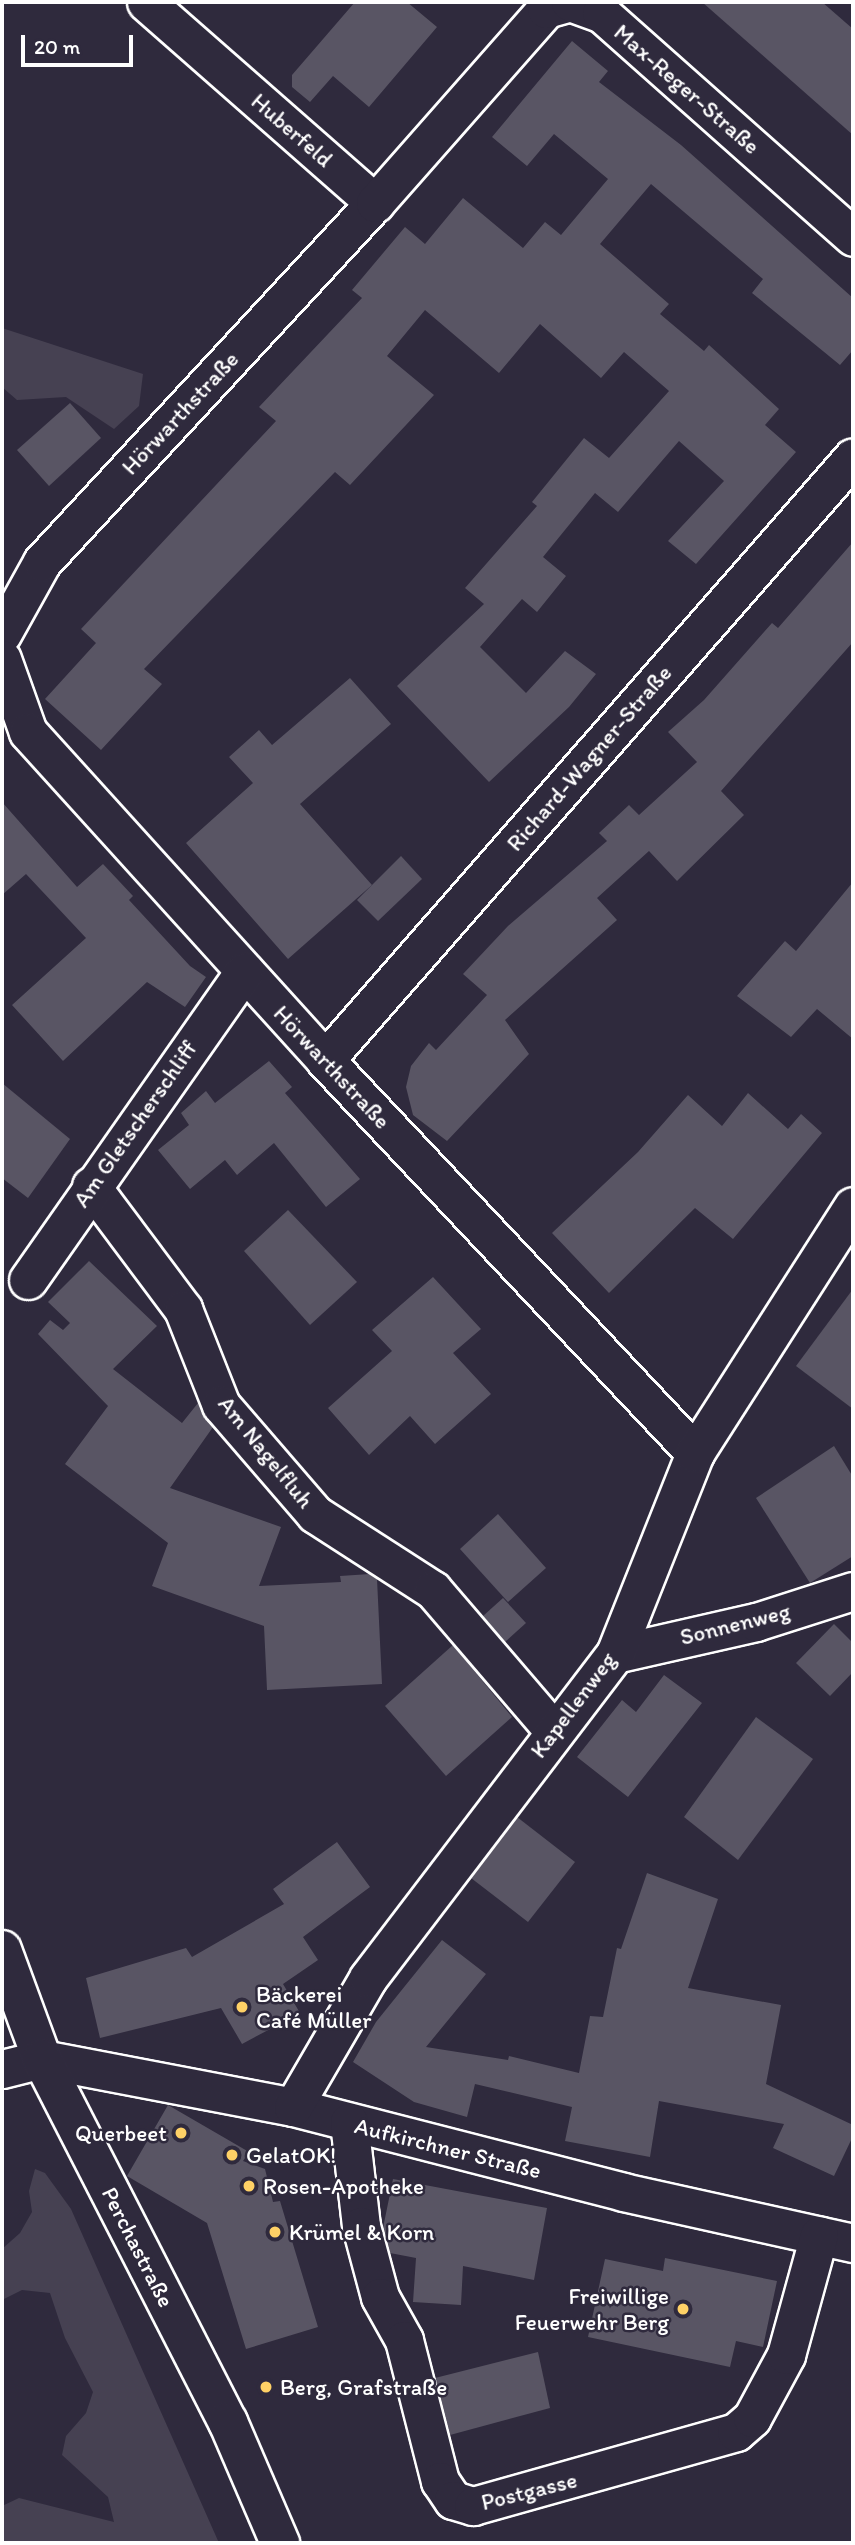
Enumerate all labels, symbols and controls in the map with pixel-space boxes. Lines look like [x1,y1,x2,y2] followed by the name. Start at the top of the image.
[608,18,766,160] street label: Max-Reger-Straße
[24,21,136,65] scale bar
[34,34,80,59] text: 20 m
[246,87,338,173] street label: Huberfeld
[116,346,244,480] street label: Hörwarthstraße
[501,659,677,857] street label: Richard-Wagner-Straße
[268,1000,396,1134] street label: Hörwarthstraße
[67,1036,203,1212] street label: Am Gletscherschliff
[213,1391,319,1513] street label: Am Nagelfluh
[677,1597,793,1651] street label: Sonnenweg
[524,1647,622,1763] street label: Kapellenweg
[256,1980,371,2034] place label: Bäckerei Café Müller
[234,1999,250,2015] marker: Bäckerei Café Müller
[352,2112,544,2184] street label: Aufkirchner Straße
[75,2119,167,2147] place label: Querbeet
[173,2125,189,2141] marker: Querbeet
[246,2141,336,2169] place label: GelatOK!
[224,2147,240,2163] marker: GelatOK!
[263,2172,424,2200] place label: Rosen-Apotheke
[241,2178,257,2194] marker: Rosen-Apotheke
[96,2182,180,2312] street label: Perchastraße
[289,2218,434,2246] place label: Krümel & Korn
[267,2224,283,2240] marker: Krümel & Korn
[514,2282,669,2336] place label: Freiwillige Feuerwehr Berg
[675,2301,691,2317] marker: Freiwillige Feuerwehr Berg
[280,2373,447,2401] place label: Berg, Grafstraße
[258,2379,274,2395] marker: Berg, Grafstraße
[478,2466,580,2516] street label: Postgasse

